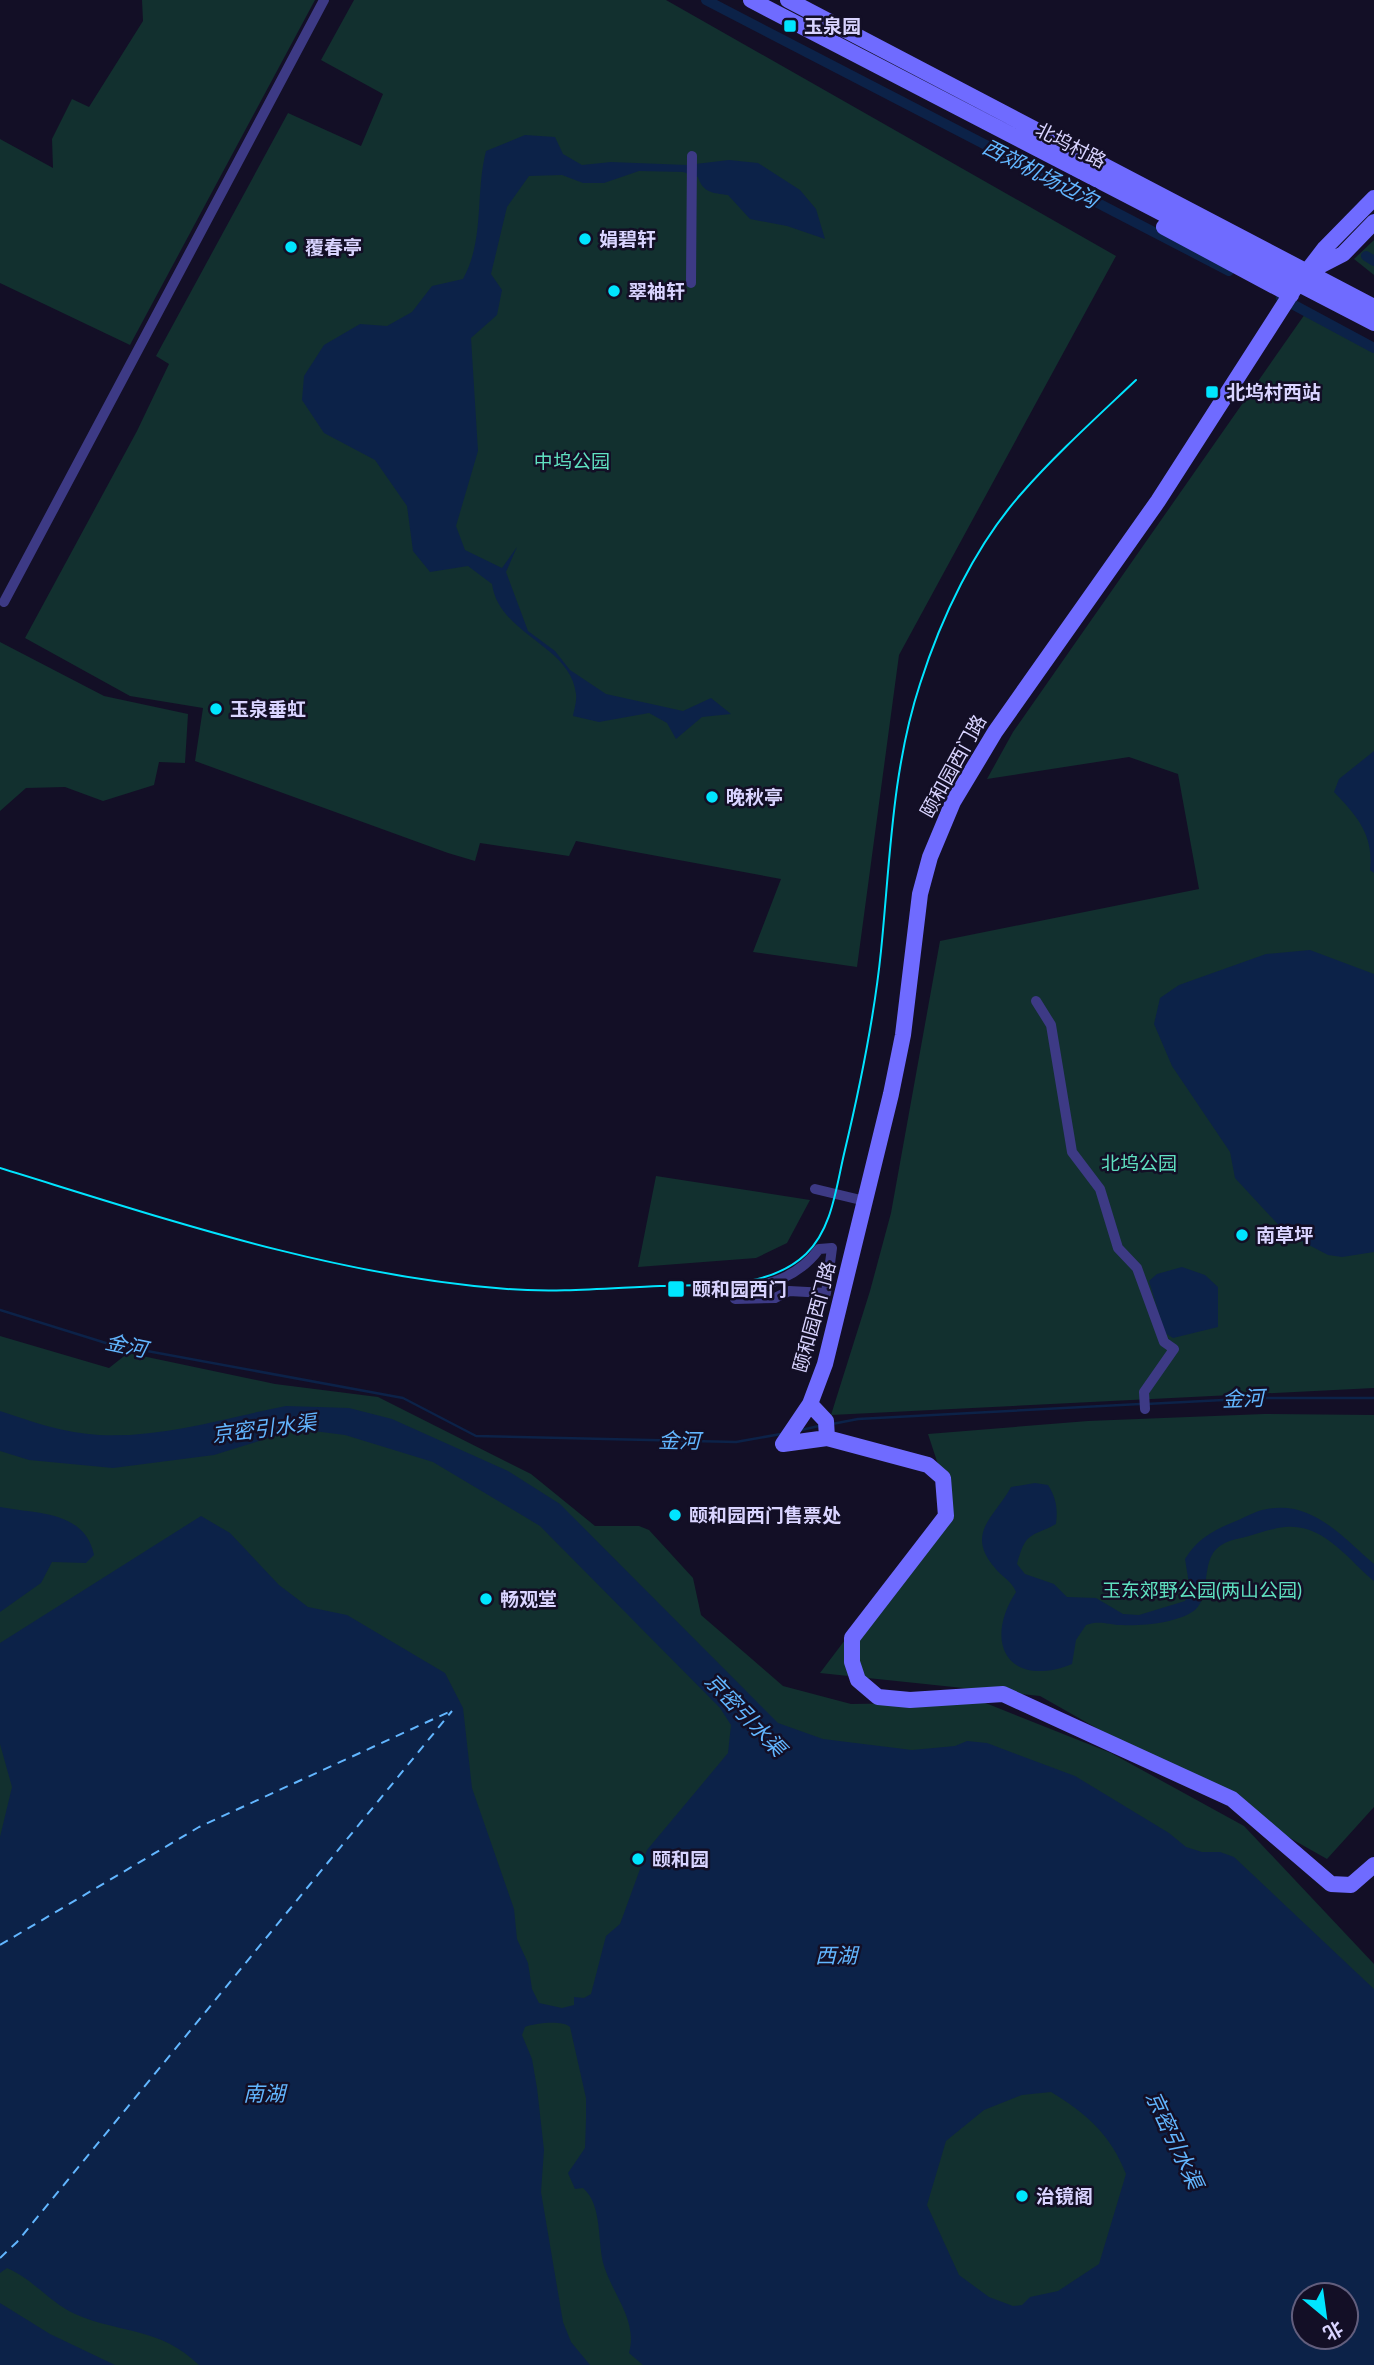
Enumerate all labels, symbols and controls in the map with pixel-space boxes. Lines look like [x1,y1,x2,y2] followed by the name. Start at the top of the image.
[804,14,861,37] place label: 玉泉园
[782,18,798,34] marker: 玉泉园
[1032,117,1110,172] street label: 北坞村路
[979,133,1104,213] water label: 西郊机场边沟
[599,227,656,250] place label: 娟碧轩
[577,231,593,247] marker: 娟碧轩
[305,235,362,258] place label: 覆春亭
[283,239,299,255] marker: 覆春亭
[628,279,685,302] place label: 翠袖轩
[606,283,622,299] marker: 翠袖轩
[1226,380,1321,403] place label: 北坞村西站
[1204,384,1220,400] marker: 北坞村西站
[534,449,610,472] park label: 中坞公园
[230,697,306,720] place label: 玉泉垂虹
[208,701,224,717] marker: 玉泉垂虹
[915,710,990,821] street label: 颐和园西门路
[726,785,783,808] place label: 晚秋亭
[704,789,720,805] marker: 晚秋亭
[1101,1151,1177,1174] park label: 北坞公园
[1256,1223,1313,1246] place label: 南草坪
[1234,1227,1250,1243] marker: 南草坪
[788,1259,839,1375] street label: 颐和园西门路
[692,1277,787,1300] place label: 颐和园西门
[666,1279,686,1299] marker: 颐和园西门
[103,1328,153,1362] water label: 金河
[1222,1384,1268,1411] water label: 金河
[210,1408,320,1446] water label: 京密引水渠
[658,1427,704,1452] water label: 金河
[689,1503,841,1526] place label: 颐和园西门售票处
[667,1507,683,1523] marker: 颐和园西门售票处
[1102,1578,1302,1601] park label: 玉东郊野公园(两山公园)
[500,1587,557,1610] place label: 畅观堂
[478,1591,494,1607] marker: 畅观堂
[701,1668,794,1763] water label: 京密引水渠
[652,1847,709,1870] place label: 颐和园
[630,1851,646,1867] marker: 颐和园
[815,1942,860,1967] water label: 西湖
[243,2080,288,2105] water label: 南湖
[1142,2087,1210,2195] water label: 京密引水渠
[1036,2184,1093,2207] place label: 治镜阁
[1014,2188,1030,2204] marker: 治镜阁
[1290,2281,1360,2351] north arrow
[1320,2317,1347,2346] text: 北

